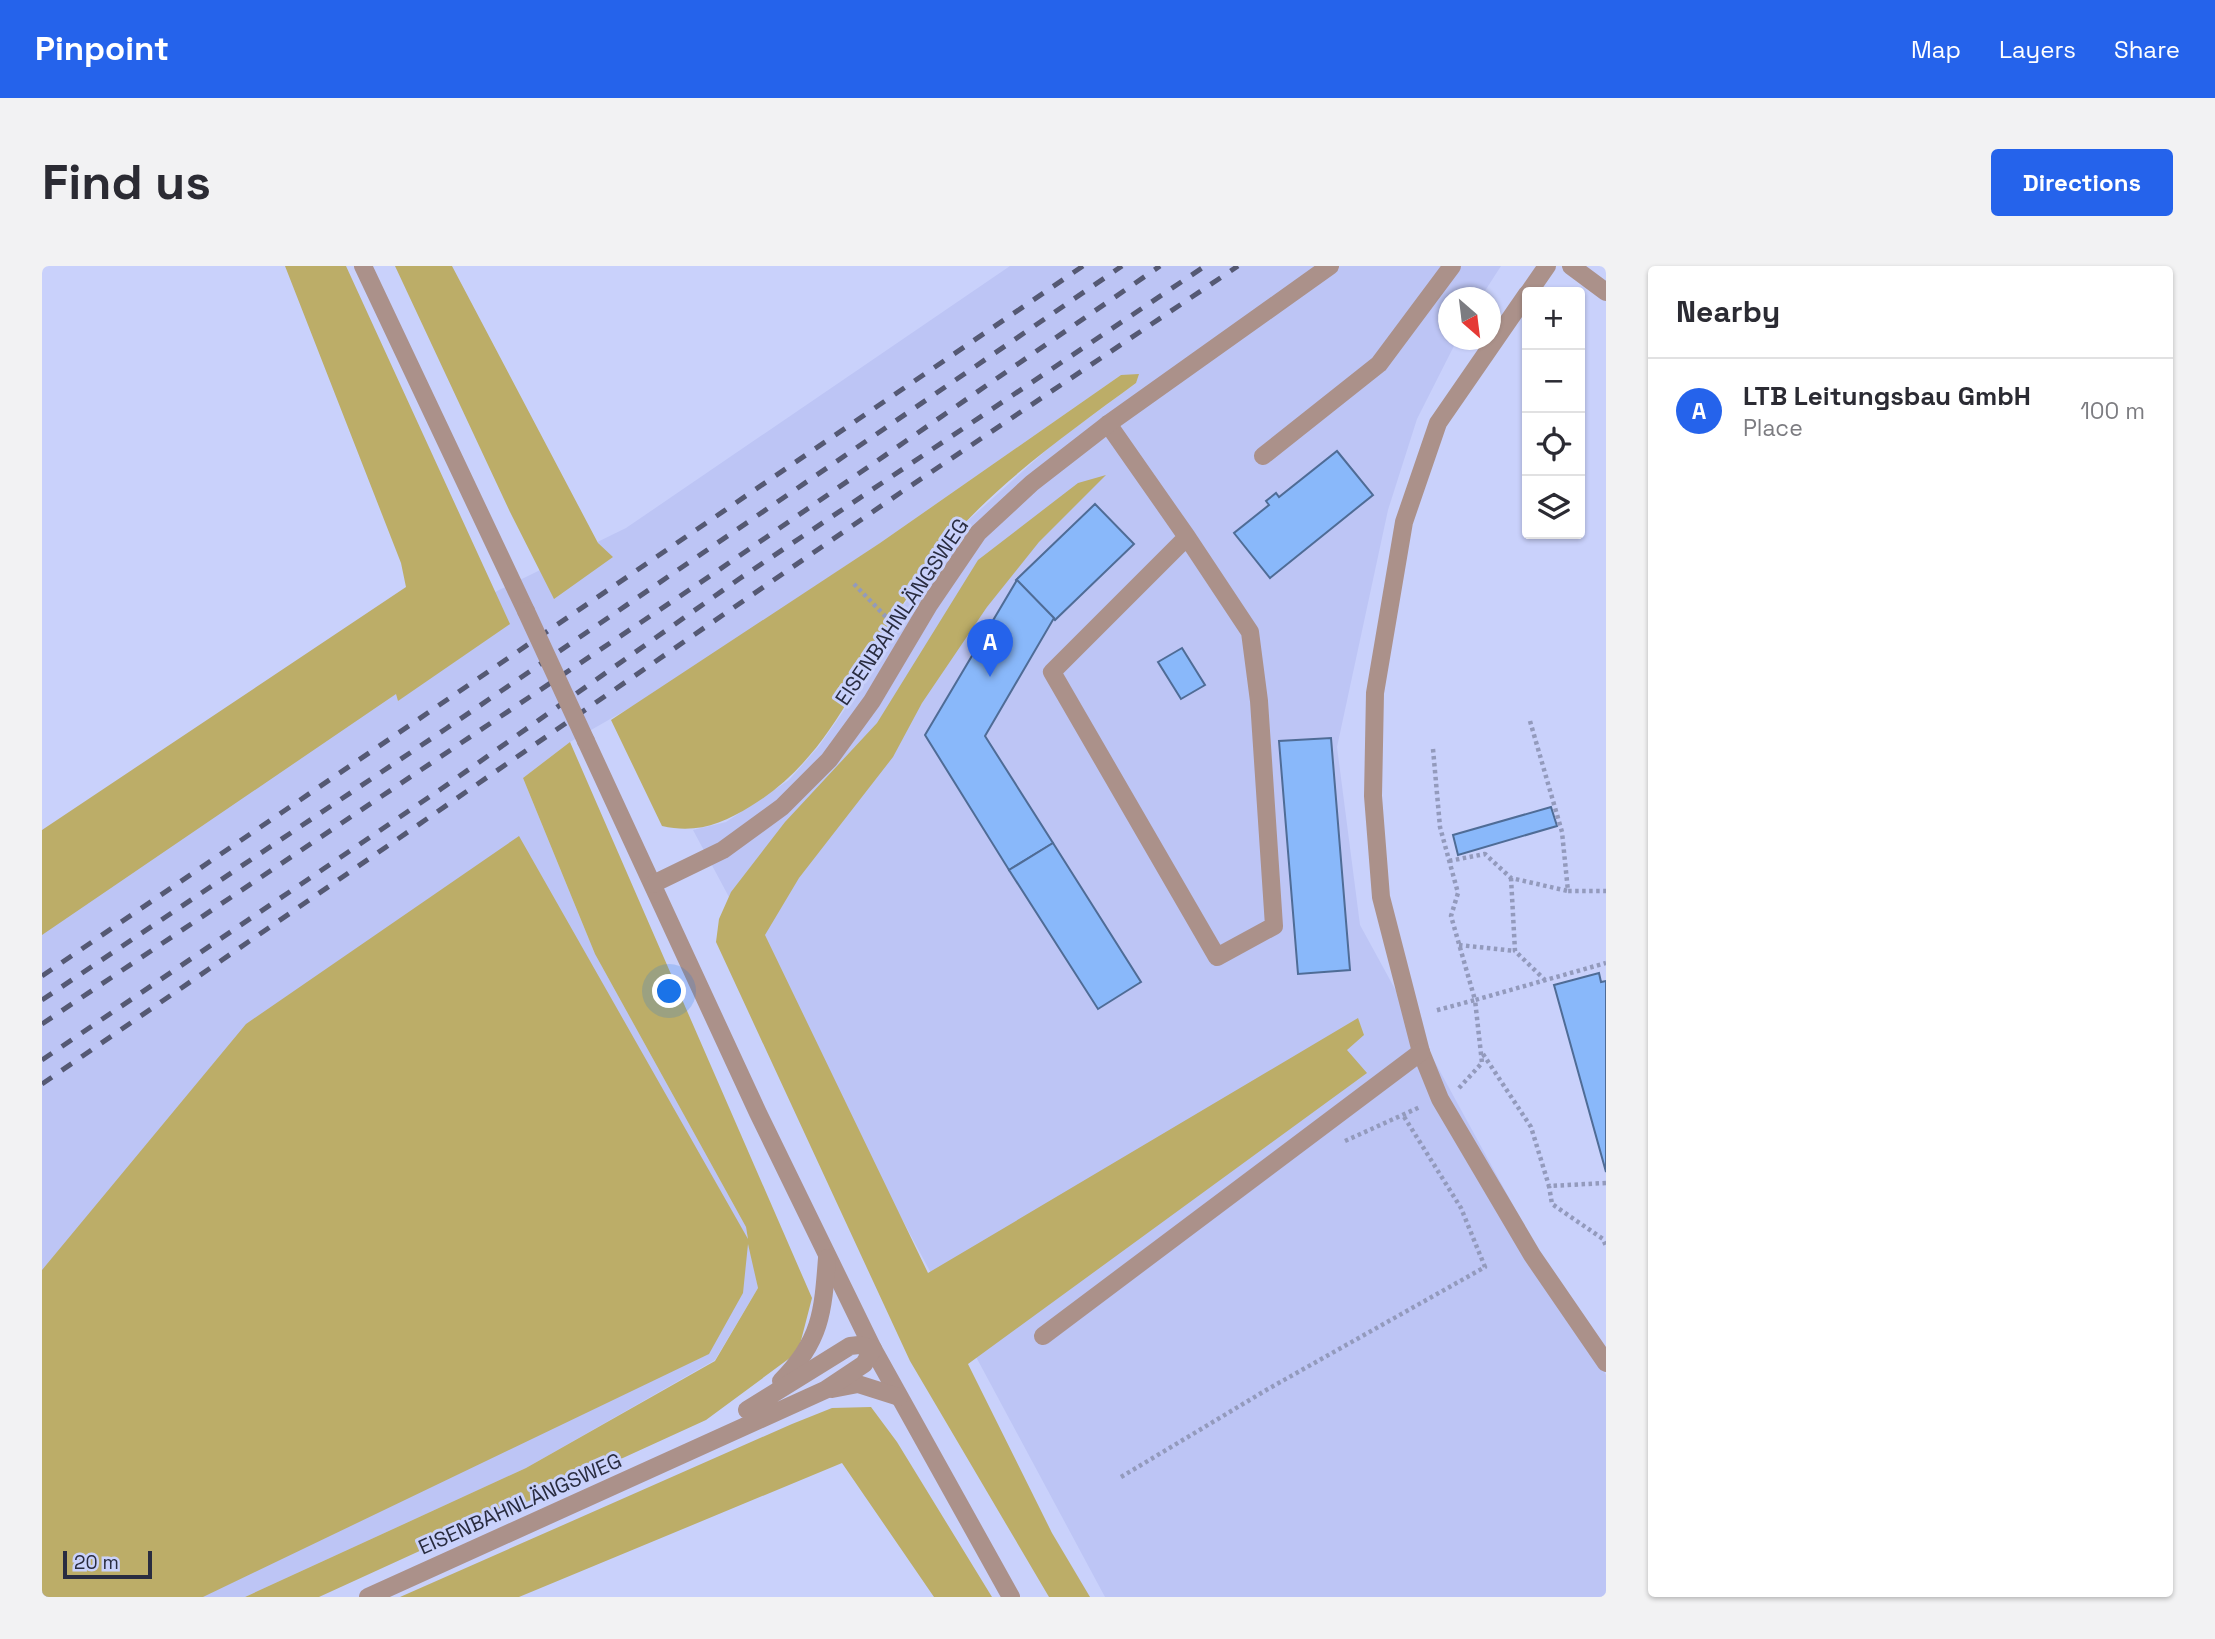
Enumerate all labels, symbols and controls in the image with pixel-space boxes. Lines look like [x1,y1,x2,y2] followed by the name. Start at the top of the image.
[35,28,169,70] text: Pinpoint
[1911,34,1961,65] text: Map
[1999,34,2076,65] text: Layers
[2114,34,2180,65] text: Share
[1991,149,2173,216] button: Directions
[42,151,211,213] text: Find us
[1438,287,1501,350] north arrow
[1522,287,1585,539] map controls
[1522,287,1585,350] button: +
[1676,292,1780,331] text: Nearby
[1522,350,1585,413] button: −
[1743,379,2031,413] text: LTB Leitungsbau GmbH
[1692,396,1706,426] text: A
[2080,396,2145,426] text: 100 m
[1522,413,1585,476] button: locate
[1743,413,1803,443] text: Place
[1522,476,1585,539] button: layers
[829,513,974,710] street label: EISENBAHNLÄNGSWEG
[967,619,1013,677] pin: A
[652,974,686,1008] your location
[414,1447,626,1561] street label: EISENBAHNLÄNGSWEG
[63,1548,152,1580] scale bar
[74,1550,119,1575] text: 20 m

